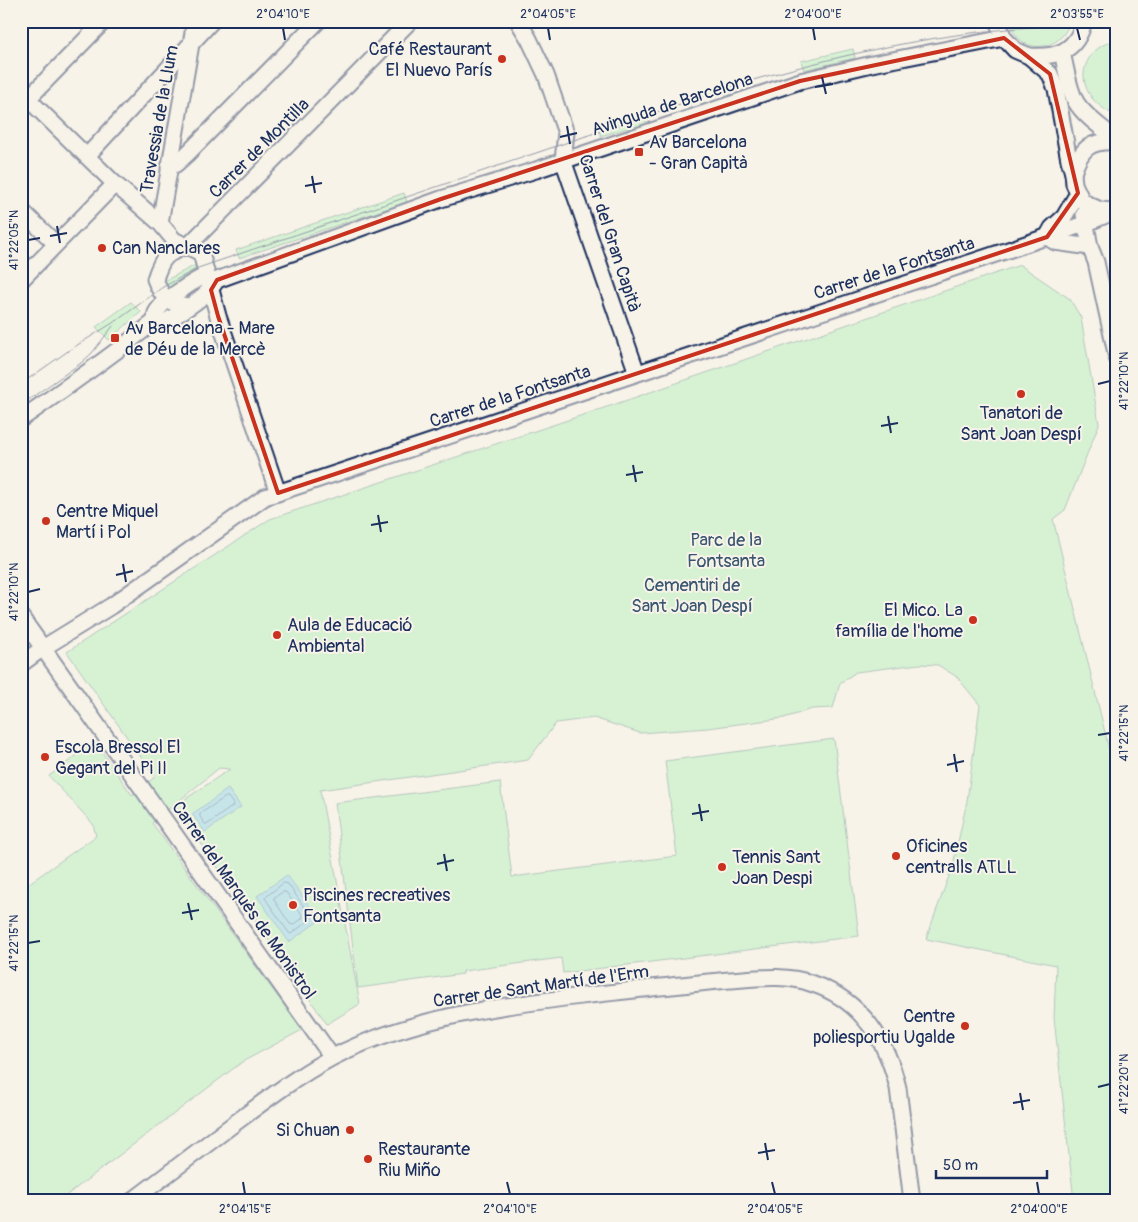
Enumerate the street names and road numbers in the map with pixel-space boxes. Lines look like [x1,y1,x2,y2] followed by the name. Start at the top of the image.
[135,43,184,195] street label: Travessia de la Llum
[589,68,756,141] street label: Avinguda de Barcelona
[204,93,314,203] street label: Carrer de Montilla
[573,152,646,315] street label: Carrer del Gran Capità
[811,232,977,305] street label: Carrer de la Fontsanta
[427,360,593,433] street label: Carrer de la Fontsanta
[166,797,321,1004] street label: Carrer del Marquès de Monistrol
[432,960,651,1013] street label: Carrer de Sant Martí de l'Erm

